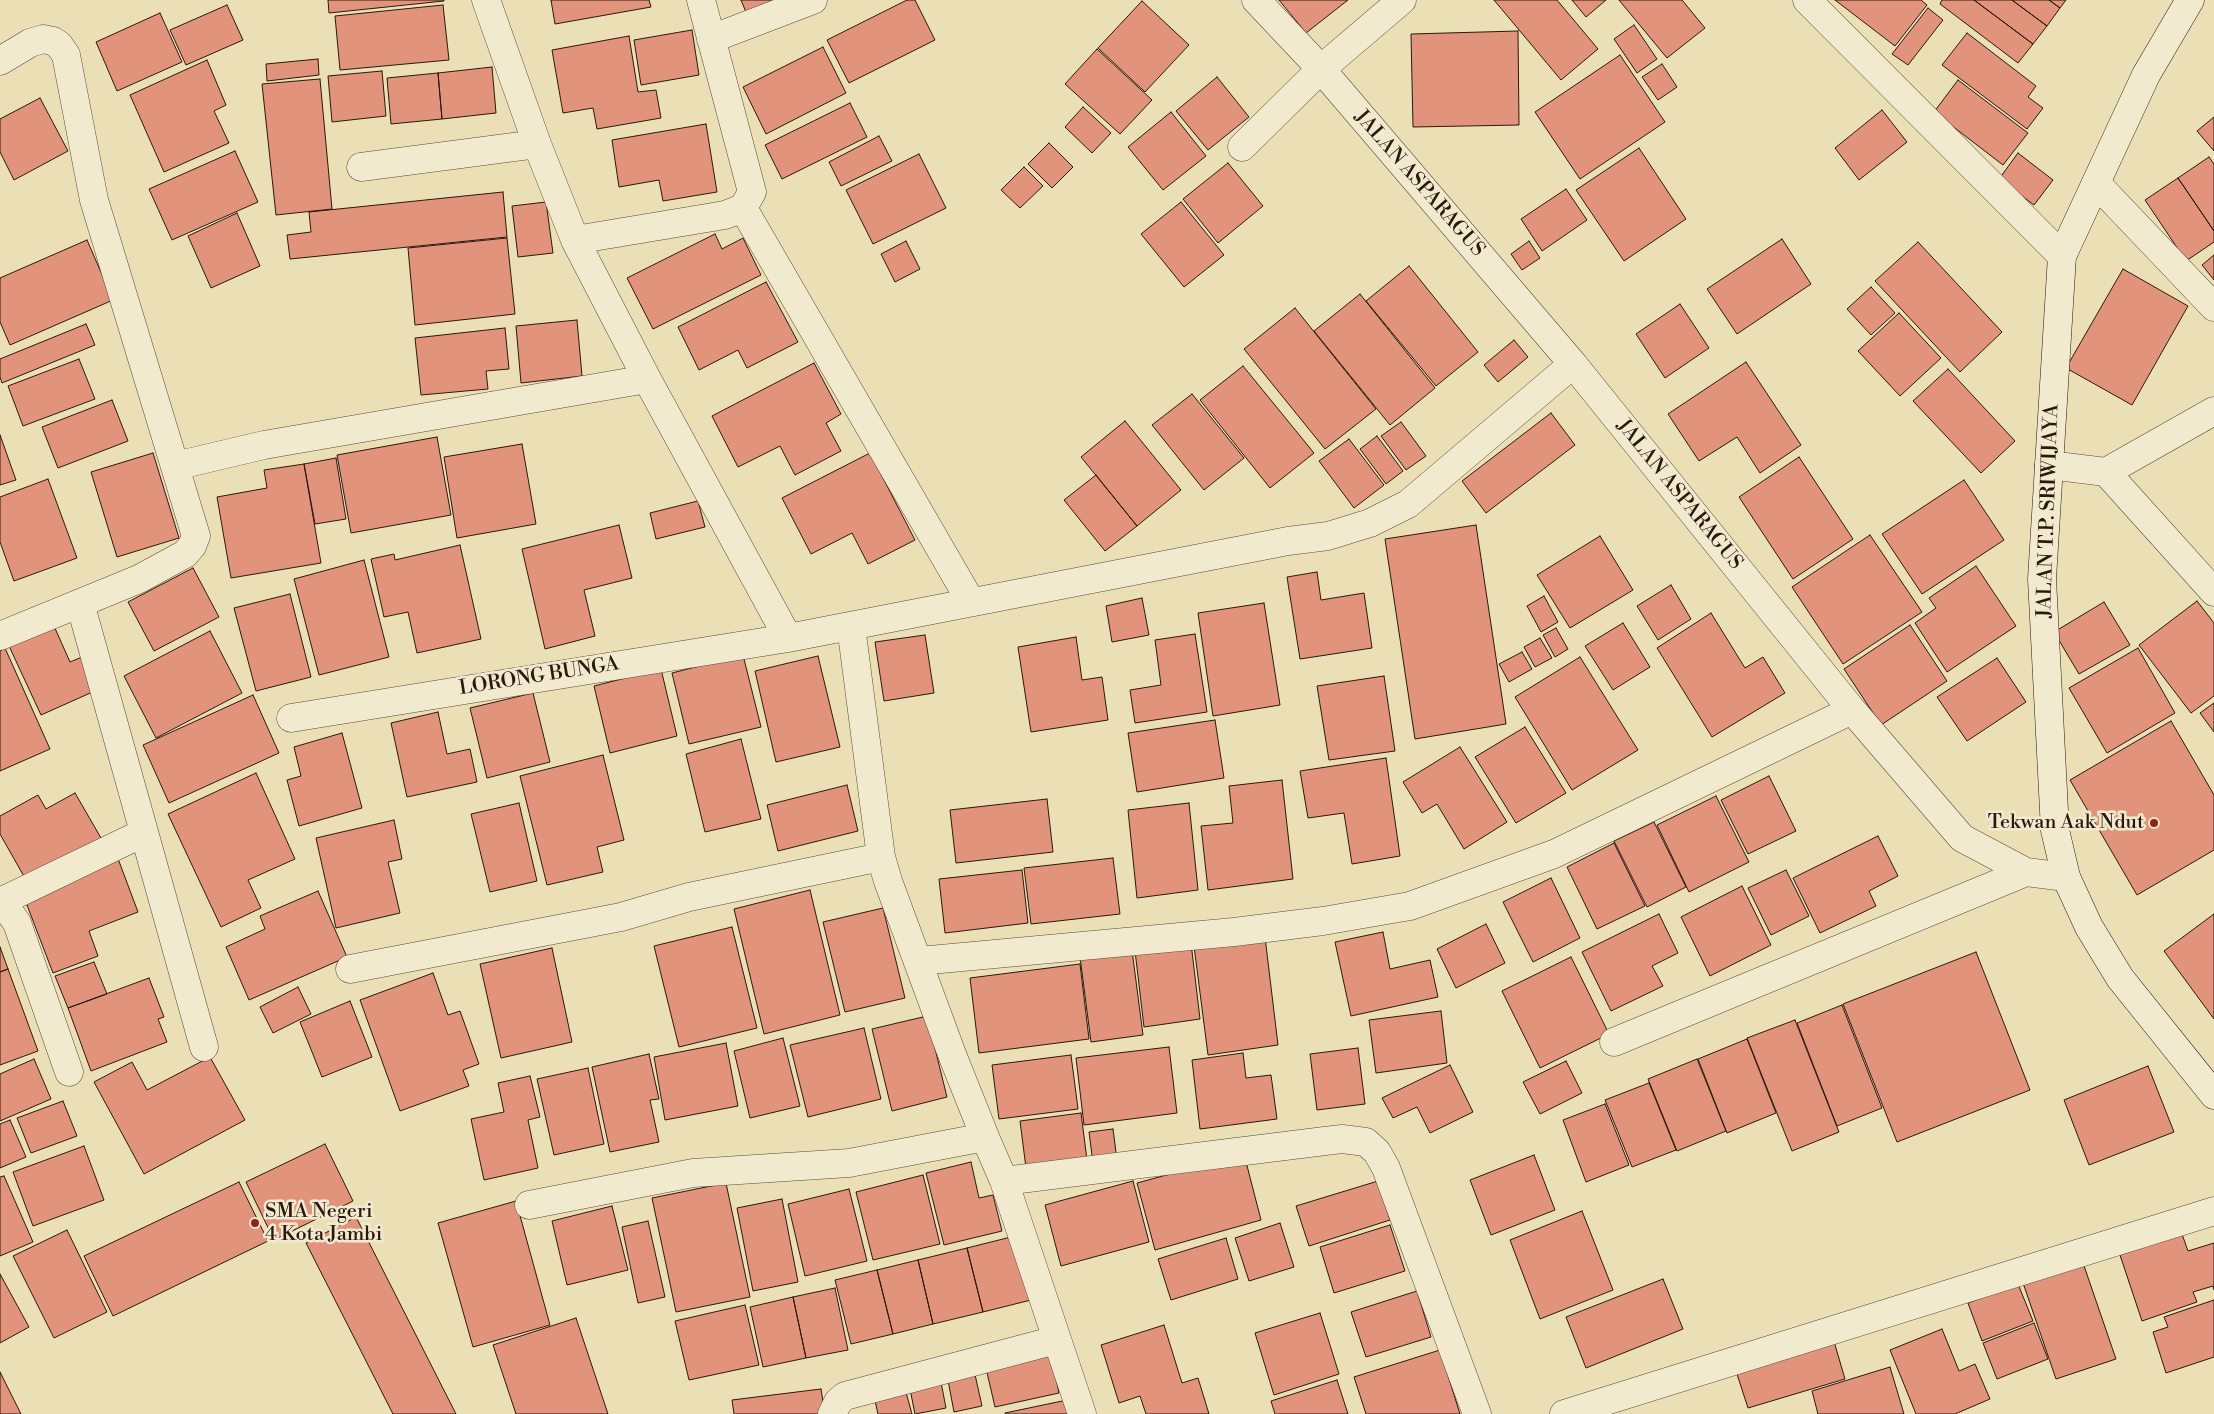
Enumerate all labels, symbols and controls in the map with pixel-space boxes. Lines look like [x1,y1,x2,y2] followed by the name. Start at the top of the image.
[1349,106,1489,262] street label: JALAN ASPARAGUS
[2033,404,2065,618] street label: JALAN T.P. SRIWIJAYA
[1611,415,1747,575] street label: JALAN ASPARAGUS
[457,653,621,701] street label: LORONG BUNGA
[1988,811,2144,835] place label: Tekwan Aak Ndut
[2148,817,2160,829] marker: Tekwan Aak Ndut
[265,1200,382,1247] place label: SMA Negeri 4 Kota Jambi
[249,1217,261,1229] marker: SMA Negeri 4 Kota Jambi

